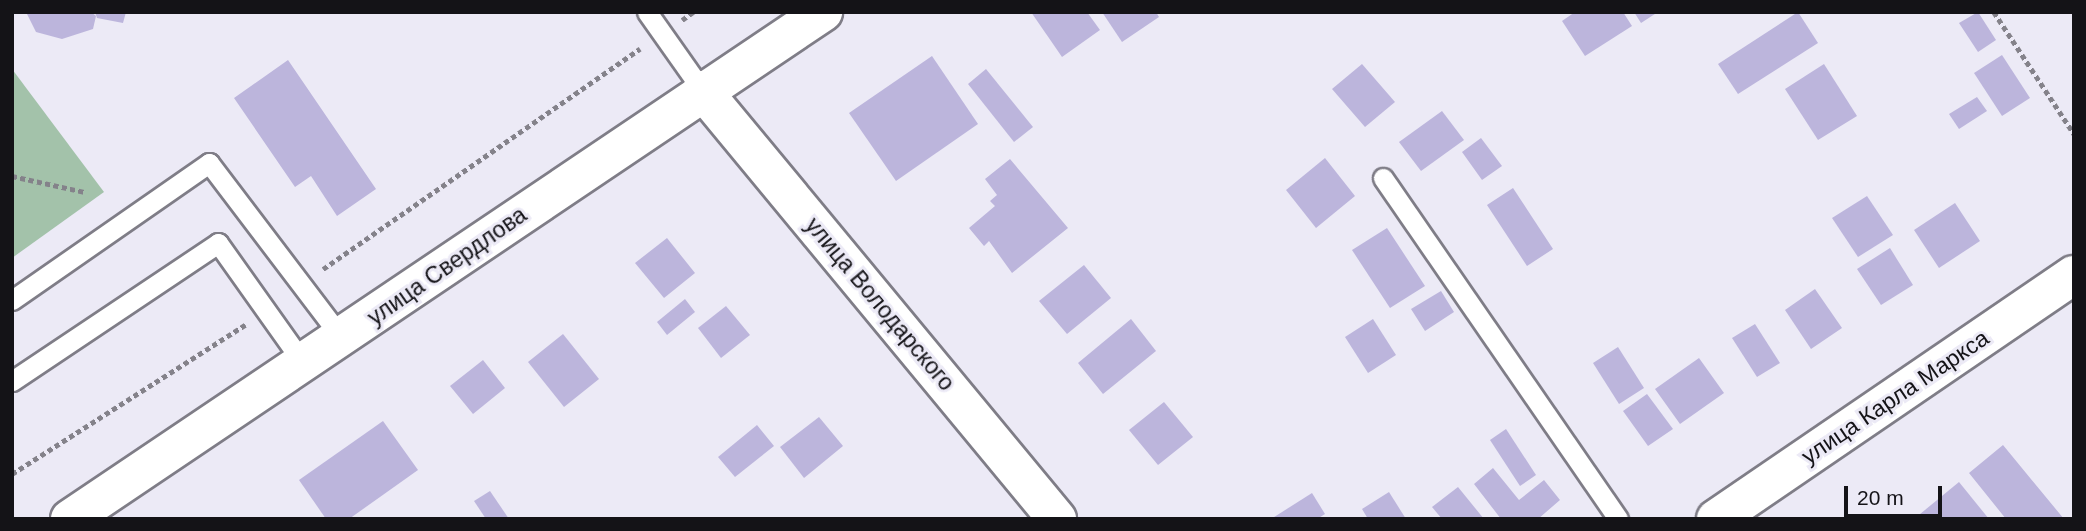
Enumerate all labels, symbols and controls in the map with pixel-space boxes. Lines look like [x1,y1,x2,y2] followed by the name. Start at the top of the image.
[362,201,532,331] street label: улица Свердлова
[800,212,960,396] street label: улица Володарского
[1796,324,1994,470] street label: улица Карла Маркса
[1848,472,1946,516] scale bar
[1857,486,1904,509] text: 20 m

